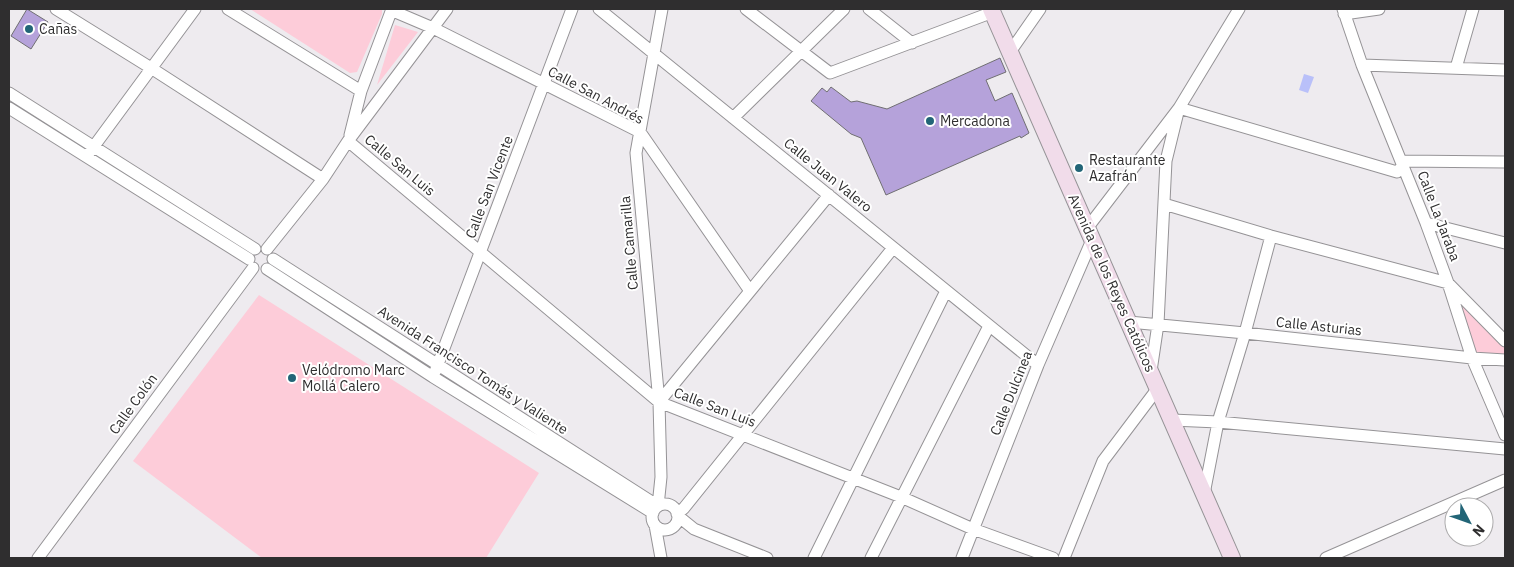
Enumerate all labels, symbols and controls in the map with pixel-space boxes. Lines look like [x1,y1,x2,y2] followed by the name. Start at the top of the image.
[39,20,78,38] place label: Cañas
[23,23,35,35] marker: Cañas
[545,62,647,128] street label: Calle San Andrés
[940,112,1011,130] place label: Mercadona
[924,115,936,127] marker: Mercadona
[361,130,439,200] street label: Calle San Luis
[461,133,517,241] street label: Calle San Vicente
[780,134,876,216] street label: Calle Juan Valero
[1089,151,1166,185] place label: Restaurante Azafrán
[1073,162,1085,174] marker: Restaurante Azafrán
[1414,168,1465,264] street label: Calle La Jaraba
[1064,191,1160,375] street label: Avenida de los Reyes Católicos
[616,195,642,291] street label: Calle Camarilla
[375,302,572,438] street label: Avenida Francisco Tomás y Valiente
[1275,313,1363,339] street label: Calle Asturias
[986,348,1036,438] street label: Calle Dulcinea
[302,361,405,395] place label: Velódromo Marc Mollá Calero
[105,370,161,438] street label: Calle Colón
[286,372,298,384] marker: Velódromo Marc Mollá Calero
[671,383,759,431] street label: Calle San Luis
[1444,497,1494,547] north arrow
[1469,521,1489,540] text: N

